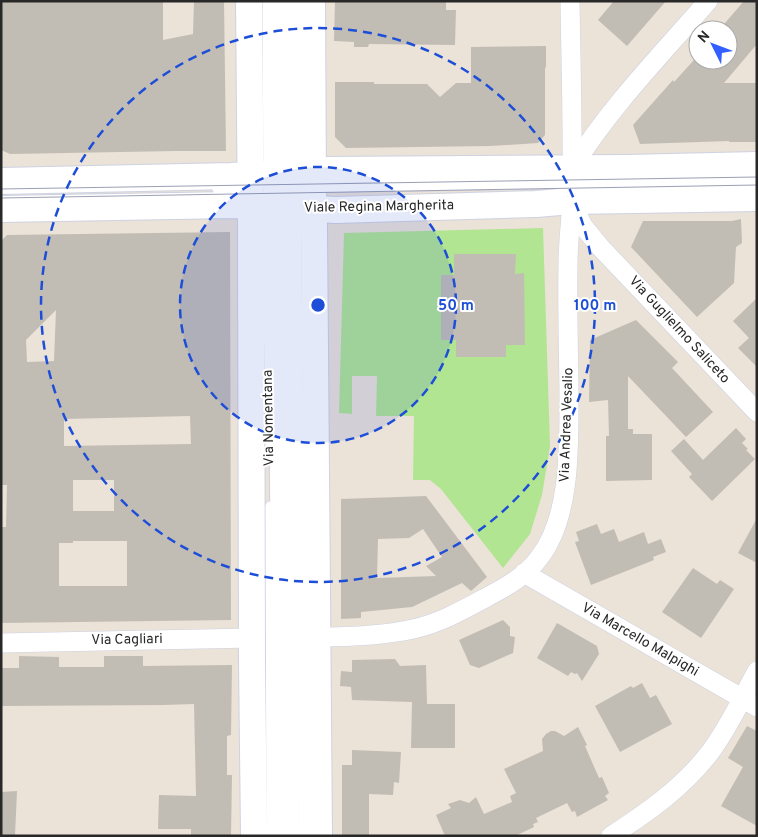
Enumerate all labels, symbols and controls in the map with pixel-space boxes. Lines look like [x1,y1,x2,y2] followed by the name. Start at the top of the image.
[688,20,738,70] north arrow
[695,28,714,47] text: N
[304,197,454,217] street label: Viale Regina Margherita
[625,273,733,387] street label: Via Guglielmo Saliceto
[309,296,327,314] centre of rings
[438,297,474,316] text: 50 m
[574,297,616,316] text: 100 m
[556,367,578,483] street label: Via Andrea Vesalio
[260,370,278,466] street label: Via Nomentana
[578,599,702,681] street label: Via Marcello Malpighi
[91,631,163,649] street label: Via Cagliari

